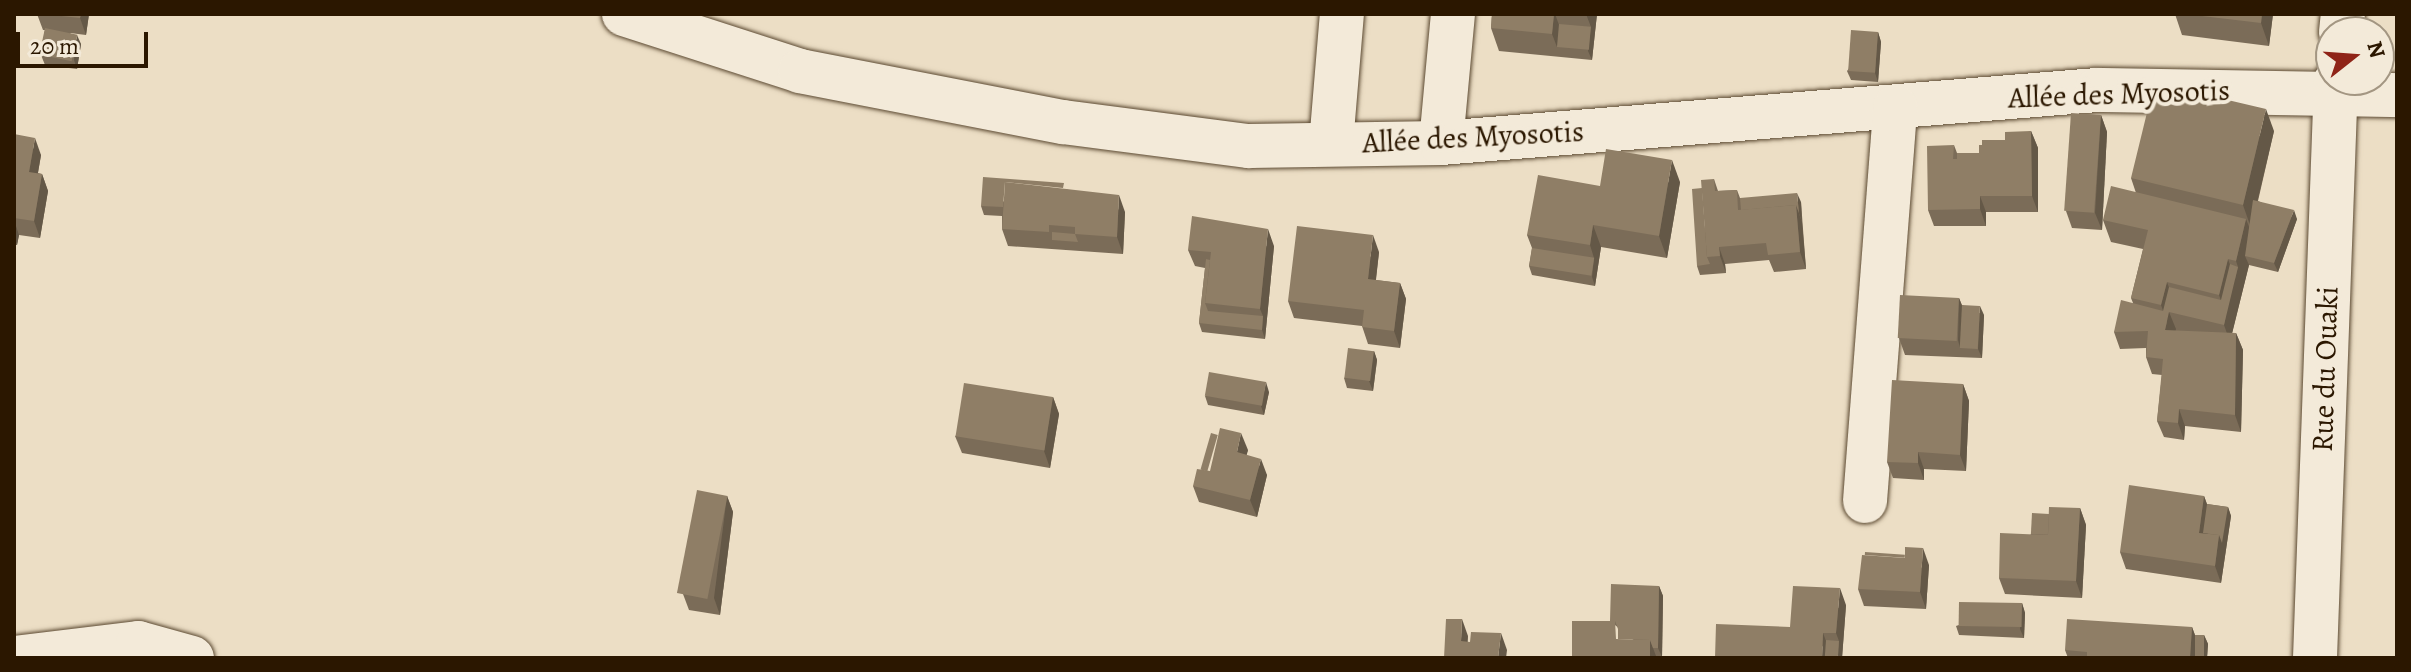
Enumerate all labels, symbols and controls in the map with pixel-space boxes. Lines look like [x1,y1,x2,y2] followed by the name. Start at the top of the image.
[20,16,152,66] scale bar
[2315,16,2395,96] north arrow
[30,30,79,62] text: 20 m
[2359,38,2393,62] text: N
[2007,72,2231,116] street label: Allée des Myosotis
[1361,113,1585,161] street label: Allée des Myosotis
[2304,286,2346,452] street label: Rue du Ouaki

